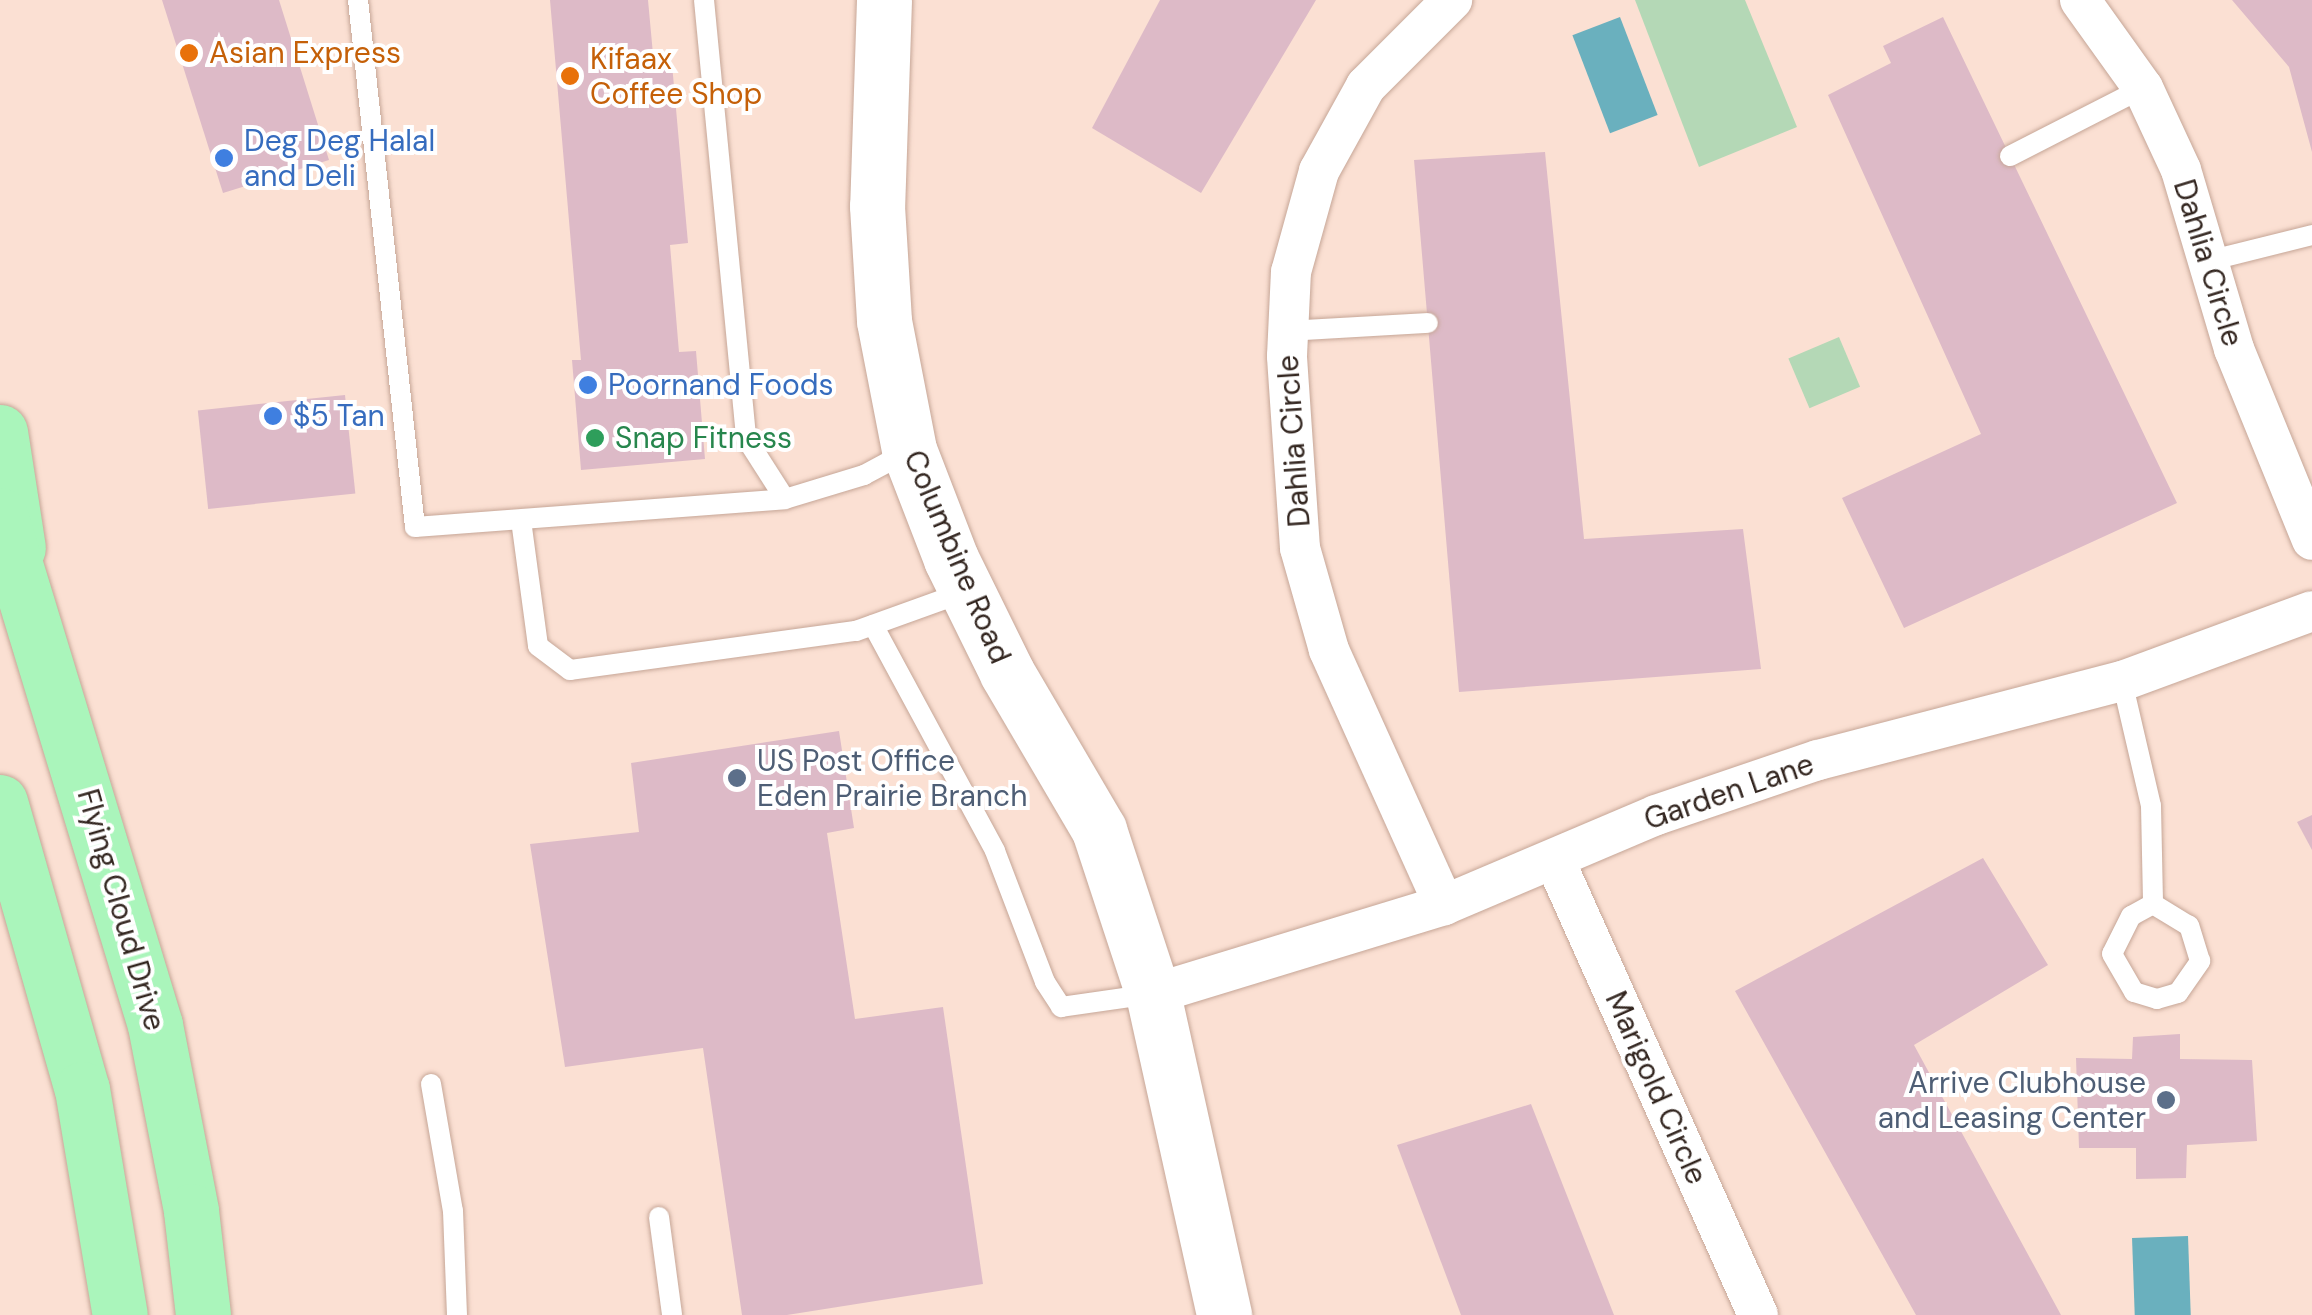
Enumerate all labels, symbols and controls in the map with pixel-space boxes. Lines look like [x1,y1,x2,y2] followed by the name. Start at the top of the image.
[209,35,401,71] place label: Asian Express
[590,41,762,112] place label: Kifaax Coffee Shop
[178,42,200,64] marker: Asian Express
[559,65,581,87] marker: Kifaax Coffee Shop
[244,123,435,194] place label: Deg Deg Halal and Deli
[213,147,235,169] marker: Deg Deg Halal and Deli
[2166,175,2250,351] street label: Dahlia Circle
[1270,354,1318,528] street label: Dahlia Circle
[608,367,834,403] place label: Poornand Foods
[577,374,599,396] marker: Poornand Foods
[293,398,385,434] place label: $5 Tan
[262,405,284,427] marker: $5 Tan
[615,420,792,456] place label: Snap Fitness
[584,427,606,449] marker: Snap Fitness
[896,445,1018,669] street label: Columbine Road
[757,743,1027,814] place label: US Post Office Eden Prairie Branch
[1639,746,1819,838] street label: Garden Lane
[726,767,748,789] marker: US Post Office Eden Prairie Branch
[69,785,173,1035] street label: Flying Cloud Drive
[1597,986,1715,1190] street label: Marigold Circle
[1878,1065,2146,1136] place label: Arrive Clubhouse and Leasing Center
[2155,1089,2177,1111] marker: Arrive Clubhouse and Leasing Center

